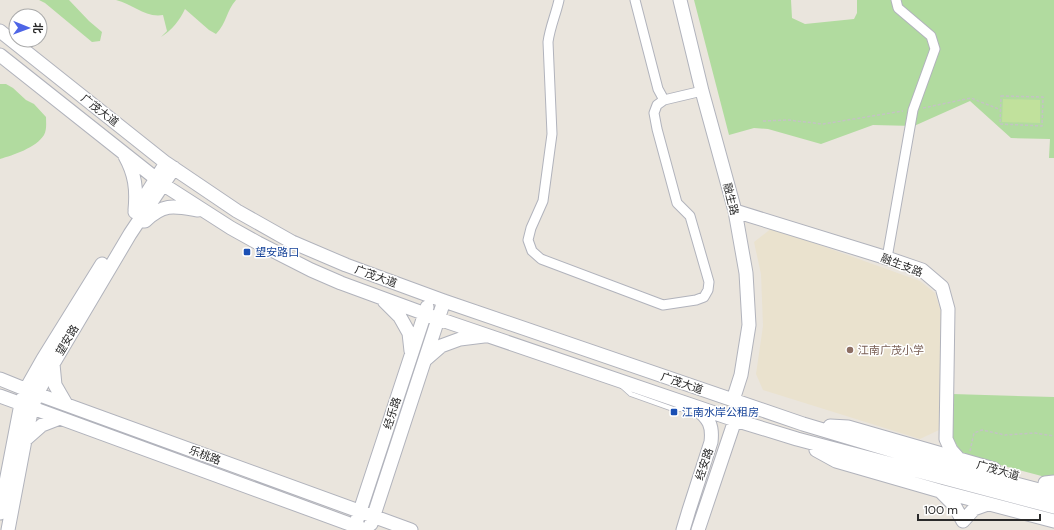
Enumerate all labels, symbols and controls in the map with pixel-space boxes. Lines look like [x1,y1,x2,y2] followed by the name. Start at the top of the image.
[8,8,48,48] north arrow
[31,23,45,34] text: 北
[78,91,122,129] street label: 广茂大道
[720,181,742,217] street label: 融生路
[255,245,299,259] place label: 望安路口
[242,247,252,257] marker: 望安路口
[879,251,925,279] street label: 融生支路
[353,262,399,290] street label: 广茂大道
[53,322,81,358] street label: 望安路
[858,343,924,357] place label: 江南广茂小学
[845,345,855,355] marker: 江南广茂小学
[659,369,705,397] street label: 广茂大道
[380,395,404,431] street label: 经乐路
[682,405,759,419] place label: 江南水岸公租房
[669,407,679,417] marker: 江南水岸公租房
[187,443,223,467] street label: 乐桃路
[692,446,716,482] street label: 经安路
[975,457,1021,483] street label: 广茂大道
[918,496,1040,522] scale bar
[924,502,958,518] text: 100 m

